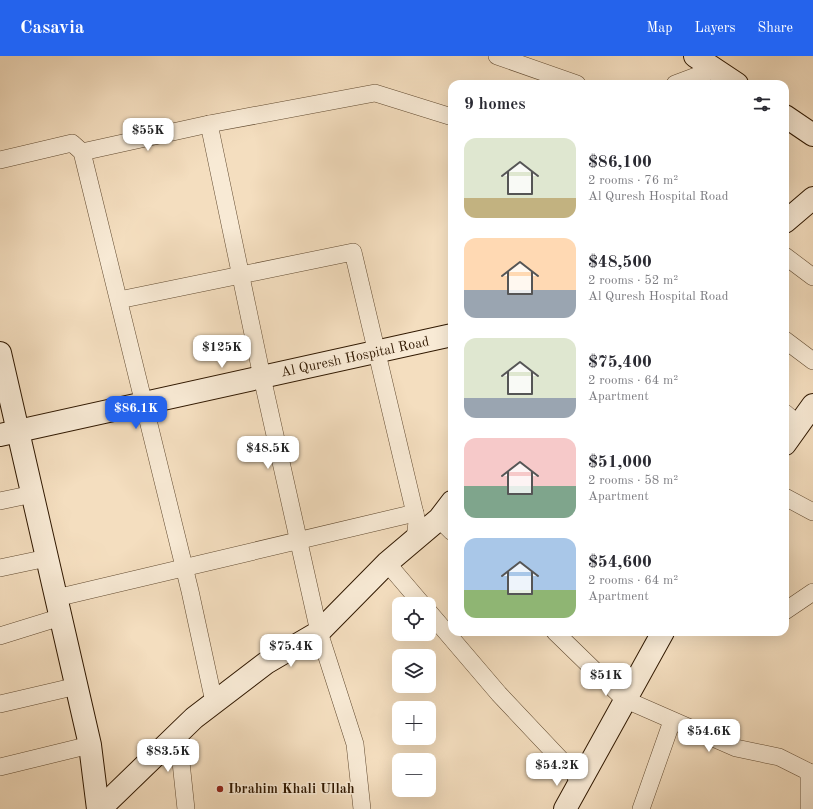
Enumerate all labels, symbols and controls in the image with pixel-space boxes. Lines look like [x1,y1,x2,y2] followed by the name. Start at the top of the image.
[20,19,84,38] text: Casavia
[647,21,673,35] text: Map
[695,21,736,35] text: Layers
[758,21,793,35] text: Share
[751,93,773,115] icon: filters
[464,96,526,113] text: 9 homes
[124,118,172,152] pin: $55K
[132,124,164,137] text: $55K
[496,154,544,202] icon: home
[588,154,652,171] text: $86,100
[588,174,678,187] text: 2 rooms · 76 m²
[588,190,728,203] text: Al Quresh Hospital Road
[496,254,544,302] icon: home
[588,254,652,271] text: $48,500
[588,274,678,287] text: 2 rooms · 52 m²
[588,290,728,303] text: Al Quresh Hospital Road
[280,334,430,380] street label: Al Quresh Hospital Road
[194,335,250,369] pin: $125K
[202,341,242,354] text: $125K
[496,354,544,402] icon: home
[588,354,652,371] text: $75,400
[588,374,678,387] text: 2 rooms · 64 m²
[588,390,649,403] text: Apartment
[103,396,169,430] pin: $86.1K
[114,402,158,415] text: $86.1K
[235,436,301,470] pin: $48.5K
[246,442,290,455] text: $48.5K
[496,454,544,502] icon: home
[588,454,652,471] text: $51,000
[588,474,678,487] text: 2 rooms · 58 m²
[588,490,649,503] text: Apartment
[496,554,544,602] icon: home
[588,554,652,571] text: $54,600
[588,574,678,587] text: 2 rooms · 64 m²
[588,590,649,603] text: Apartment
[392,597,436,797] map controls
[392,597,436,641] button: locate
[258,634,324,668] pin: $75.4K
[269,640,313,653] text: $75.4K
[392,649,436,693] button: layers
[582,663,630,697] pin: $51K
[590,669,622,682] text: $51K
[392,701,436,745] button: +
[676,719,742,753] pin: $54.6K
[687,725,731,738] text: $54.6K
[135,739,201,773] pin: $83.5K
[146,745,190,758] text: $83.5K
[392,753,436,797] button: −
[524,753,590,787] pin: $54.2K
[535,759,579,772] text: $54.2K
[228,782,355,796] place label: Ibrahim Khali Ullah
[215,784,225,794] marker: Ibrahim Khali Ullah

